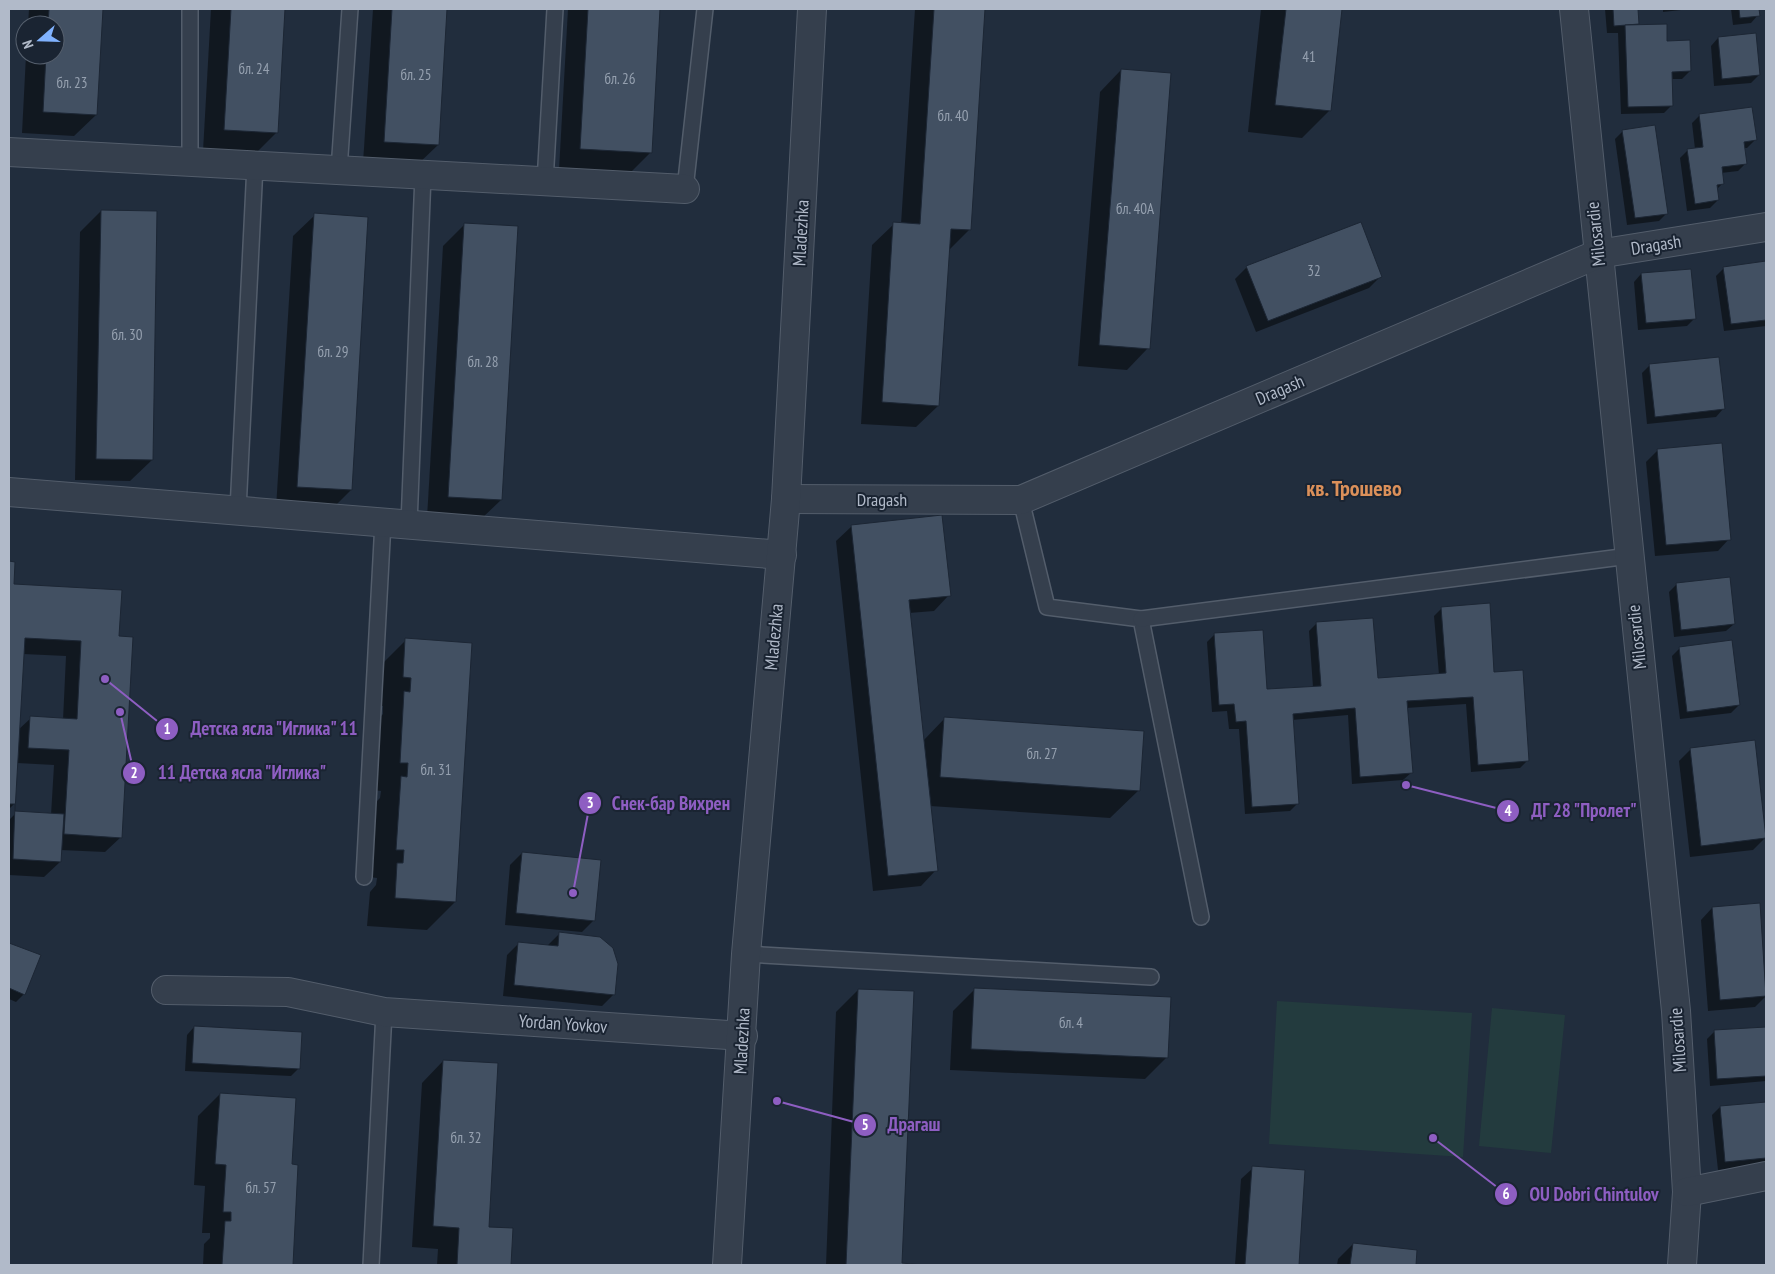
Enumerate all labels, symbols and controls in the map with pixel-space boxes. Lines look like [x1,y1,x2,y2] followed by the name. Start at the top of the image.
[15,15,65,65] north arrow
[18,38,38,51] text: N
[1302,47,1316,66] house number: 41
[239,59,270,78] house number: бл. 24
[401,65,431,84] house number: бл. 25
[605,69,636,88] house number: бл. 26
[57,73,87,92] house number: бл. 23
[938,106,969,125] house number: бл. 40
[787,199,814,267] street label: Mladezhka
[1116,199,1155,218] house number: бл. 40А
[1581,201,1610,267] street label: Milosardie
[1629,229,1683,260] street label: Dragash
[1307,261,1321,280] house number: 32
[112,325,143,344] house number: бл. 30
[318,342,348,361] house number: бл. 29
[468,352,498,371] house number: бл. 28
[1252,369,1308,410] street label: Dragash
[1306,474,1402,502] district label: кв. Трошево
[857,488,907,511] street label: Dragash
[759,603,788,671] street label: Mladezhka
[1622,604,1651,670] street label: Milosardie
[155,712,369,746] callout: Детска ясла "Иглика" 11
[190,716,358,740] text: Детска ясла "Иглика" 11
[163,719,171,738] text: 1
[1027,744,1057,763] house number: бл. 27
[122,756,337,790] callout: 11 Детска ясла "Иглика"
[158,760,326,784] text: 11 Детска ясла "Иглика"
[421,760,451,779] house number: бл. 31
[130,763,138,782] text: 2
[577,786,741,820] callout: Снек-бар Вихрен
[612,791,730,815] text: Снек-бар Вихрен
[586,793,594,812] text: 3
[1496,794,1648,828] callout: ДГ 28 "Пролет"
[1531,798,1637,822] text: ДГ 28 "Пролет"
[1504,801,1512,820] text: 4
[728,1007,755,1075] street label: Mladezhka
[1664,1007,1691,1073] street label: Milosardie
[518,1009,608,1038] street label: Yordan Yovkov
[1059,1013,1083,1032] house number: бл. 4
[852,1108,950,1142] callout: Драгаш
[888,1112,941,1136] text: Драгаш
[861,1115,869,1134] text: 5
[451,1128,481,1147] house number: бл. 32
[1494,1177,1668,1211] callout: OU Dobri Chintulov
[246,1178,276,1197] house number: бл. 57
[1529,1182,1659,1206] text: OU Dobri Chintulov
[1502,1184,1510,1203] text: 6

